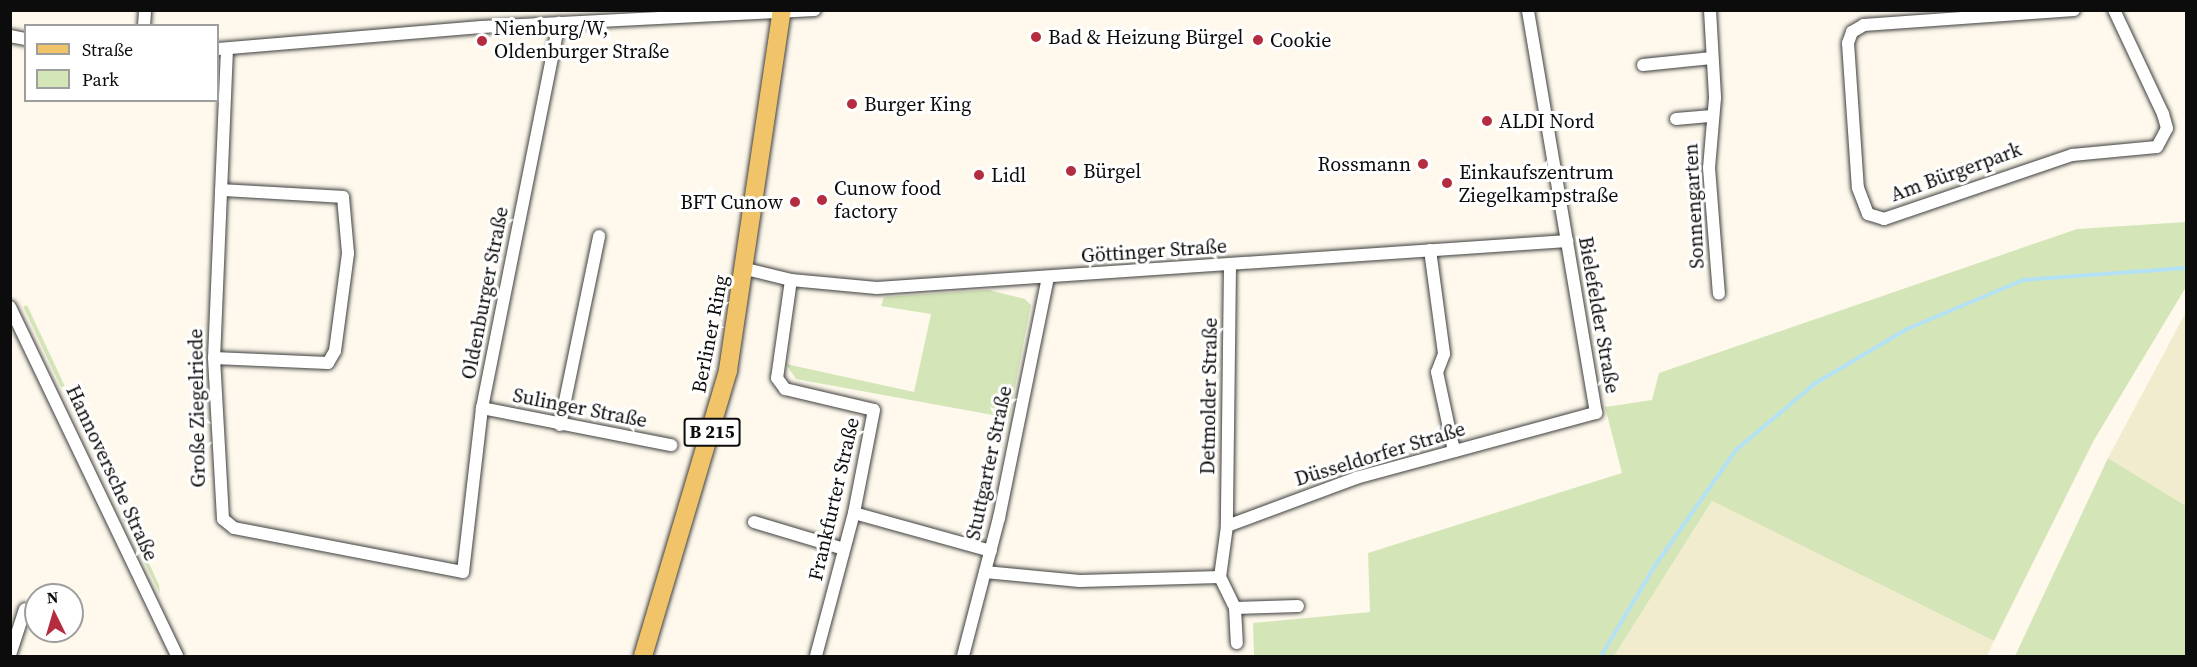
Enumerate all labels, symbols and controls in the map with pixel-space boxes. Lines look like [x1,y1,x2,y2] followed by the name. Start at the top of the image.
[494,17,669,64] place label: Nienburg/W, Oldenburger Straße
[24,24,219,102] legend
[1048,25,1243,49] place label: Bad & Heizung Bürgel
[1270,28,1331,52] place label: Cookie
[1029,30,1043,44] marker: Bad & Heizung Bürgel
[1251,33,1265,47] marker: Cookie
[475,34,489,48] marker: Nienburg/W, Oldenburger Straße
[82,37,133,62] text: Straße
[82,67,119,92] text: Park
[864,92,971,116] place label: Burger King
[845,97,859,111] marker: Burger King
[1499,109,1594,133] place label: ALDI Nord
[1480,114,1494,128] marker: ALDI Nord
[1887,137,2025,207] street label: Am Bürgerpark
[1679,143,1709,269] street label: Sonnengarten
[1318,152,1411,176] place label: Rossmann
[1416,157,1430,171] marker: Rossmann
[1083,159,1141,183] place label: Bürgel
[1459,160,1618,207] place label: Einkaufszentrum Ziegelkampstraße
[991,163,1026,187] place label: Lidl
[1064,164,1078,178] marker: Bürgel
[972,168,986,182] marker: Lidl
[834,176,941,223] place label: Cunow food factory
[1440,176,1454,190] marker: Einkaufszentrum Ziegelkampstraße
[680,190,783,214] place label: BFT Cunow
[815,193,829,207] marker: Cunow food factory
[788,195,802,209] marker: BFT Cunow
[456,205,514,381] street label: Oldenburger Straße
[1080,234,1228,268] street label: Göttinger Straße
[1573,235,1625,395] street label: Bielefelder Straße
[687,273,733,395] street label: Berliner Ring
[1196,317,1222,475] street label: Detmolder Straße
[184,328,210,488] street label: Große Ziegelriede
[61,381,163,565] street label: Hannoversche Straße
[511,383,649,433] street label: Sulinger Straße
[961,384,1017,542] street label: Stuttgarter Straße
[804,415,864,583] street label: Frankfurter Straße
[684,417,740,447] road number: B 215
[1292,417,1468,491] street label: Düsseldorfer Straße
[24,583,84,643] north arrow
[46,586,59,609] text: N

